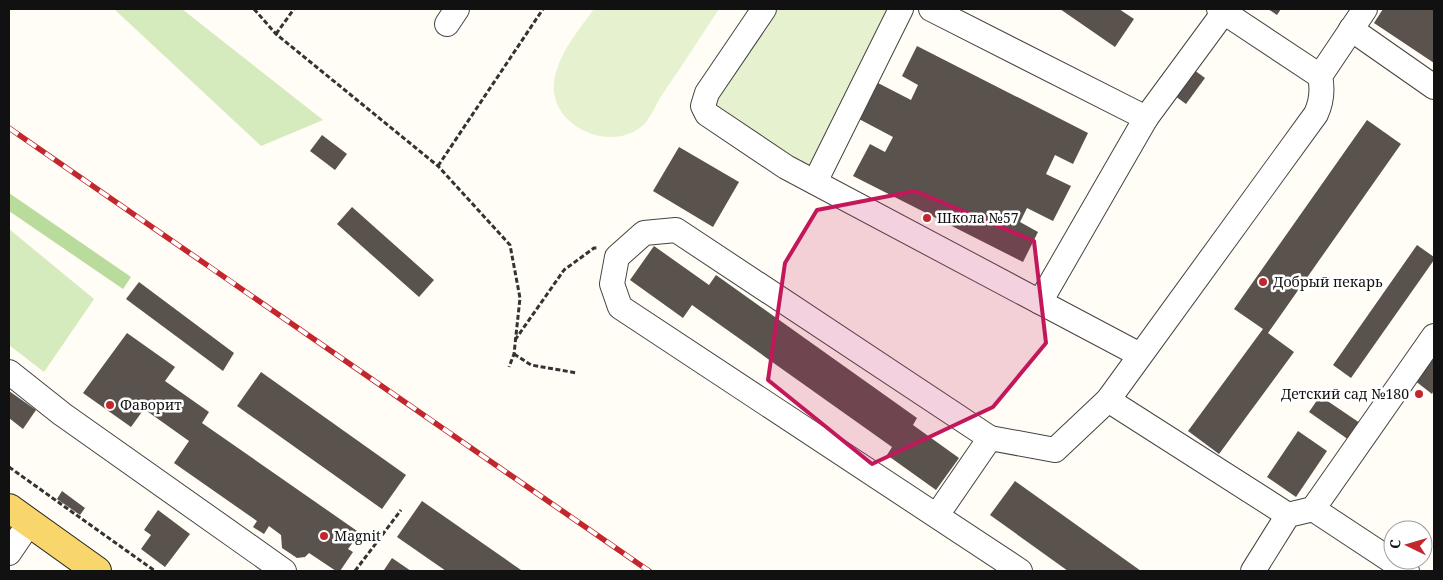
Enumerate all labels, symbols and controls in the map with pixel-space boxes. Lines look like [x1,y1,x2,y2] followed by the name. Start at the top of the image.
[937,208,1019,227] place label: Школа №57
[921,212,933,224] marker: Школа №57
[1273,272,1383,291] place label: Добрый пекарь
[1257,276,1269,288] marker: Добрый пекарь
[1281,384,1409,403] place label: Детский сад №180
[1413,388,1425,400] marker: Детский сад №180
[120,395,182,414] place label: Фаворит
[104,399,116,411] marker: Фаворит
[1383,520,1433,570] north arrow
[334,526,381,545] place label: Magnit
[318,530,330,542] marker: Magnit
[1385,538,1404,549] text: С

